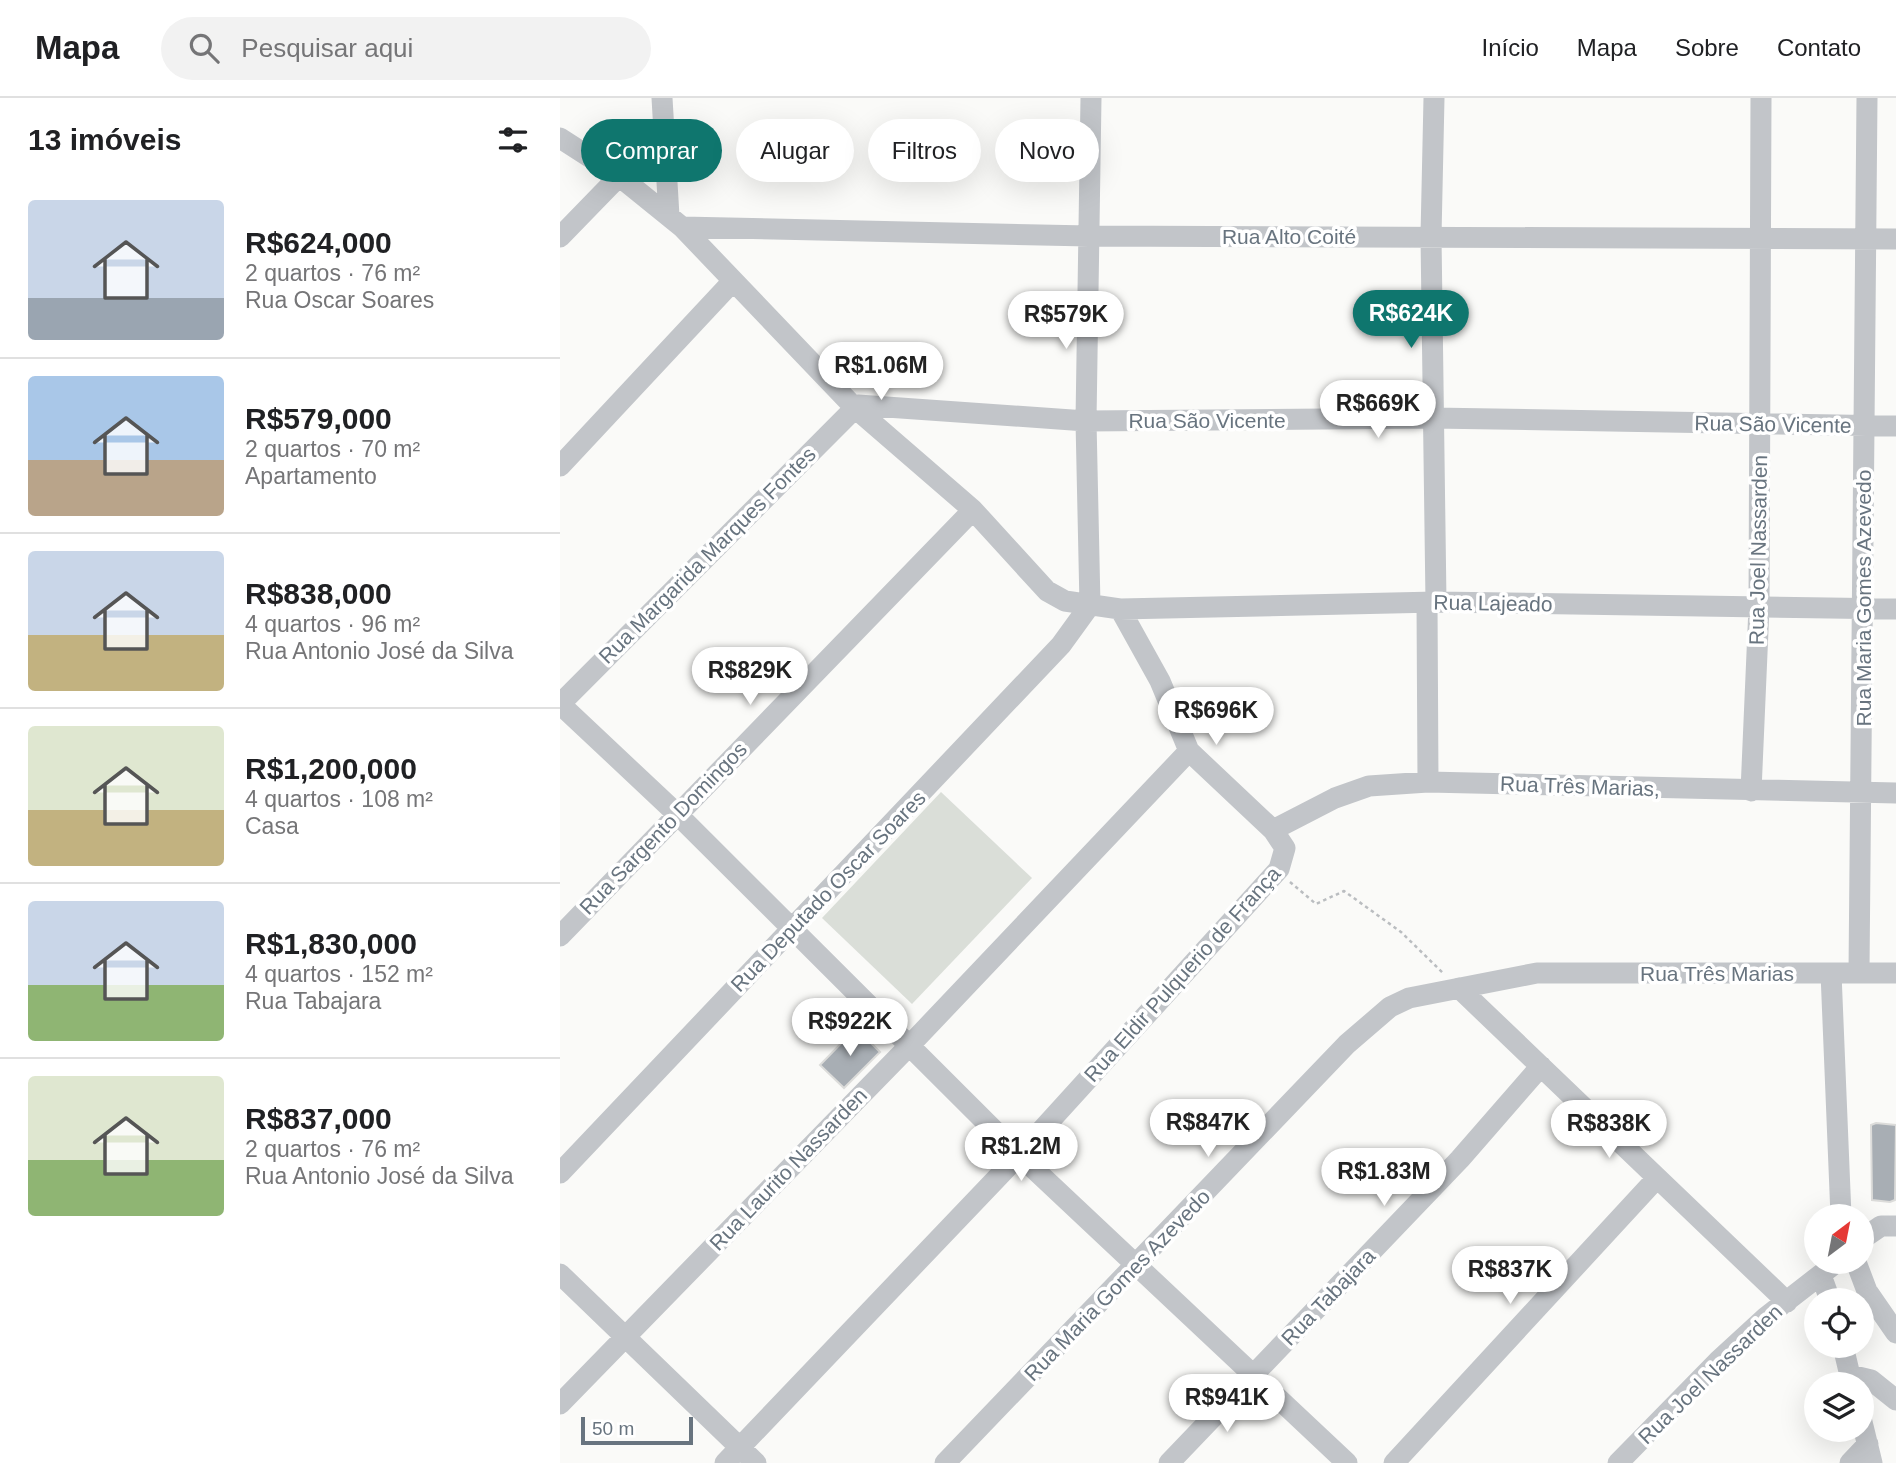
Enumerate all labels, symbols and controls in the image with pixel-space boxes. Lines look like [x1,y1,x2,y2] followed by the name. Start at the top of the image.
[161,17,651,80] search box
[35,29,119,66] text: Mapa
[185,29,223,67] icon: search
[241,33,413,63] text: Pesquisar aqui
[1481,34,1539,61] text: Início
[1577,34,1637,61] text: Mapa
[1675,34,1739,61] text: Sobre
[1777,34,1861,61] text: Contato
[581,119,722,182] chip: Comprar
[736,119,854,182] chip: Alugar
[868,119,981,182] chip: Filtros
[995,119,1099,182] chip: Novo
[494,121,532,159] icon: filters
[28,123,181,156] text: 13 imóveis
[1222,225,1356,248] street label: Rua Alto Coité
[245,226,392,259] text: R$624,000
[84,228,168,312] icon: home
[245,260,420,286] text: 2 quartos · 76 m²
[245,287,434,313] text: Rua Oscar Soares
[1354,290,1468,350] pin: R$624K
[1009,292,1123,351] pin: R$579K
[1369,300,1453,326] text: R$624K
[1024,301,1108,327] text: R$579K
[816,342,946,402] pin: R$1.06M
[834,352,928,378] text: R$1.06M
[1321,380,1435,440] pin: R$669K
[1336,390,1420,416] text: R$669K
[245,402,392,435] text: R$579,000
[84,404,168,488] icon: home
[1128,409,1286,432] street label: Rua São Vicente
[1694,411,1852,437] street label: Rua São Vicente
[245,436,420,462] text: 2 quartos · 70 m²
[594,442,820,668] street label: Rua Margarida Marques Fontes
[1745,455,1771,645] street label: Rua Joel Nassarden
[245,463,377,489] text: Apartamento
[1852,470,1875,726] street label: Rua Maria Gomes Azevedo
[245,577,392,610] text: R$838,000
[84,579,168,663] icon: home
[1433,590,1553,616] street label: Rua Lajeado
[245,611,420,637] text: 4 quartos · 96 m²
[245,638,514,664] text: Rua Antonio José da Silva
[693,648,807,707] pin: R$829K
[708,657,792,683] text: R$829K
[1159,688,1273,747] pin: R$696K
[1174,697,1258,723] text: R$696K
[575,737,751,919] street label: Rua Sargento Domingos
[245,752,417,785] text: R$1,200,000
[84,754,168,838] icon: home
[1500,772,1660,800] street label: Rua Três Marias,
[245,786,433,812] text: 4 quartos · 108 m²
[726,786,930,996] street label: Rua Deputado Oscar Soares
[245,813,299,839] text: Casa
[1079,862,1285,1086] street label: Rua Eldir Pulquerio de França
[245,927,417,960] text: R$1,830,000
[84,929,168,1013] icon: home
[245,961,433,987] text: 4 quartos · 152 m²
[1640,962,1794,985] street label: Rua Três Marias
[245,988,381,1014] text: Rua Tabajara
[793,998,907,1058] pin: R$922K
[808,1008,892,1034] text: R$922K
[705,1083,871,1255] street label: Rua Laurito Nassarden
[1151,1100,1265,1159] pin: R$847K
[1552,1100,1666,1160] pin: R$838K
[245,1102,392,1135] text: R$837,000
[84,1104,168,1188] icon: home
[1166,1109,1250,1135] text: R$847K
[1567,1110,1651,1136] text: R$838K
[964,1124,1078,1183] pin: R$1.2M
[981,1133,1061,1159] text: R$1.2M
[245,1136,420,1162] text: 2 quartos · 76 m²
[1319,1148,1449,1208] pin: R$1.83M
[1337,1158,1431,1184] text: R$1.83M
[245,1163,514,1189] text: Rua Antonio José da Silva
[1020,1185,1214,1385] street label: Rua Maria Gomes Azevedo
[1804,1204,1874,1274] north arrow
[1804,1204,1874,1442] map controls
[1276,1244,1380,1350] street label: Rua Tabajara
[1453,1246,1567,1306] pin: R$837K
[1468,1256,1552,1282] text: R$837K
[1804,1288,1874,1358] button: locate
[1634,1300,1786,1448] street label: Rua Joel Nassarden
[1804,1372,1874,1442] button: layers
[1170,1374,1284,1434] pin: R$941K
[1185,1384,1269,1410] text: R$941K
[581,1414,693,1446] scale bar
[592,1418,634,1439] text: 50 m

